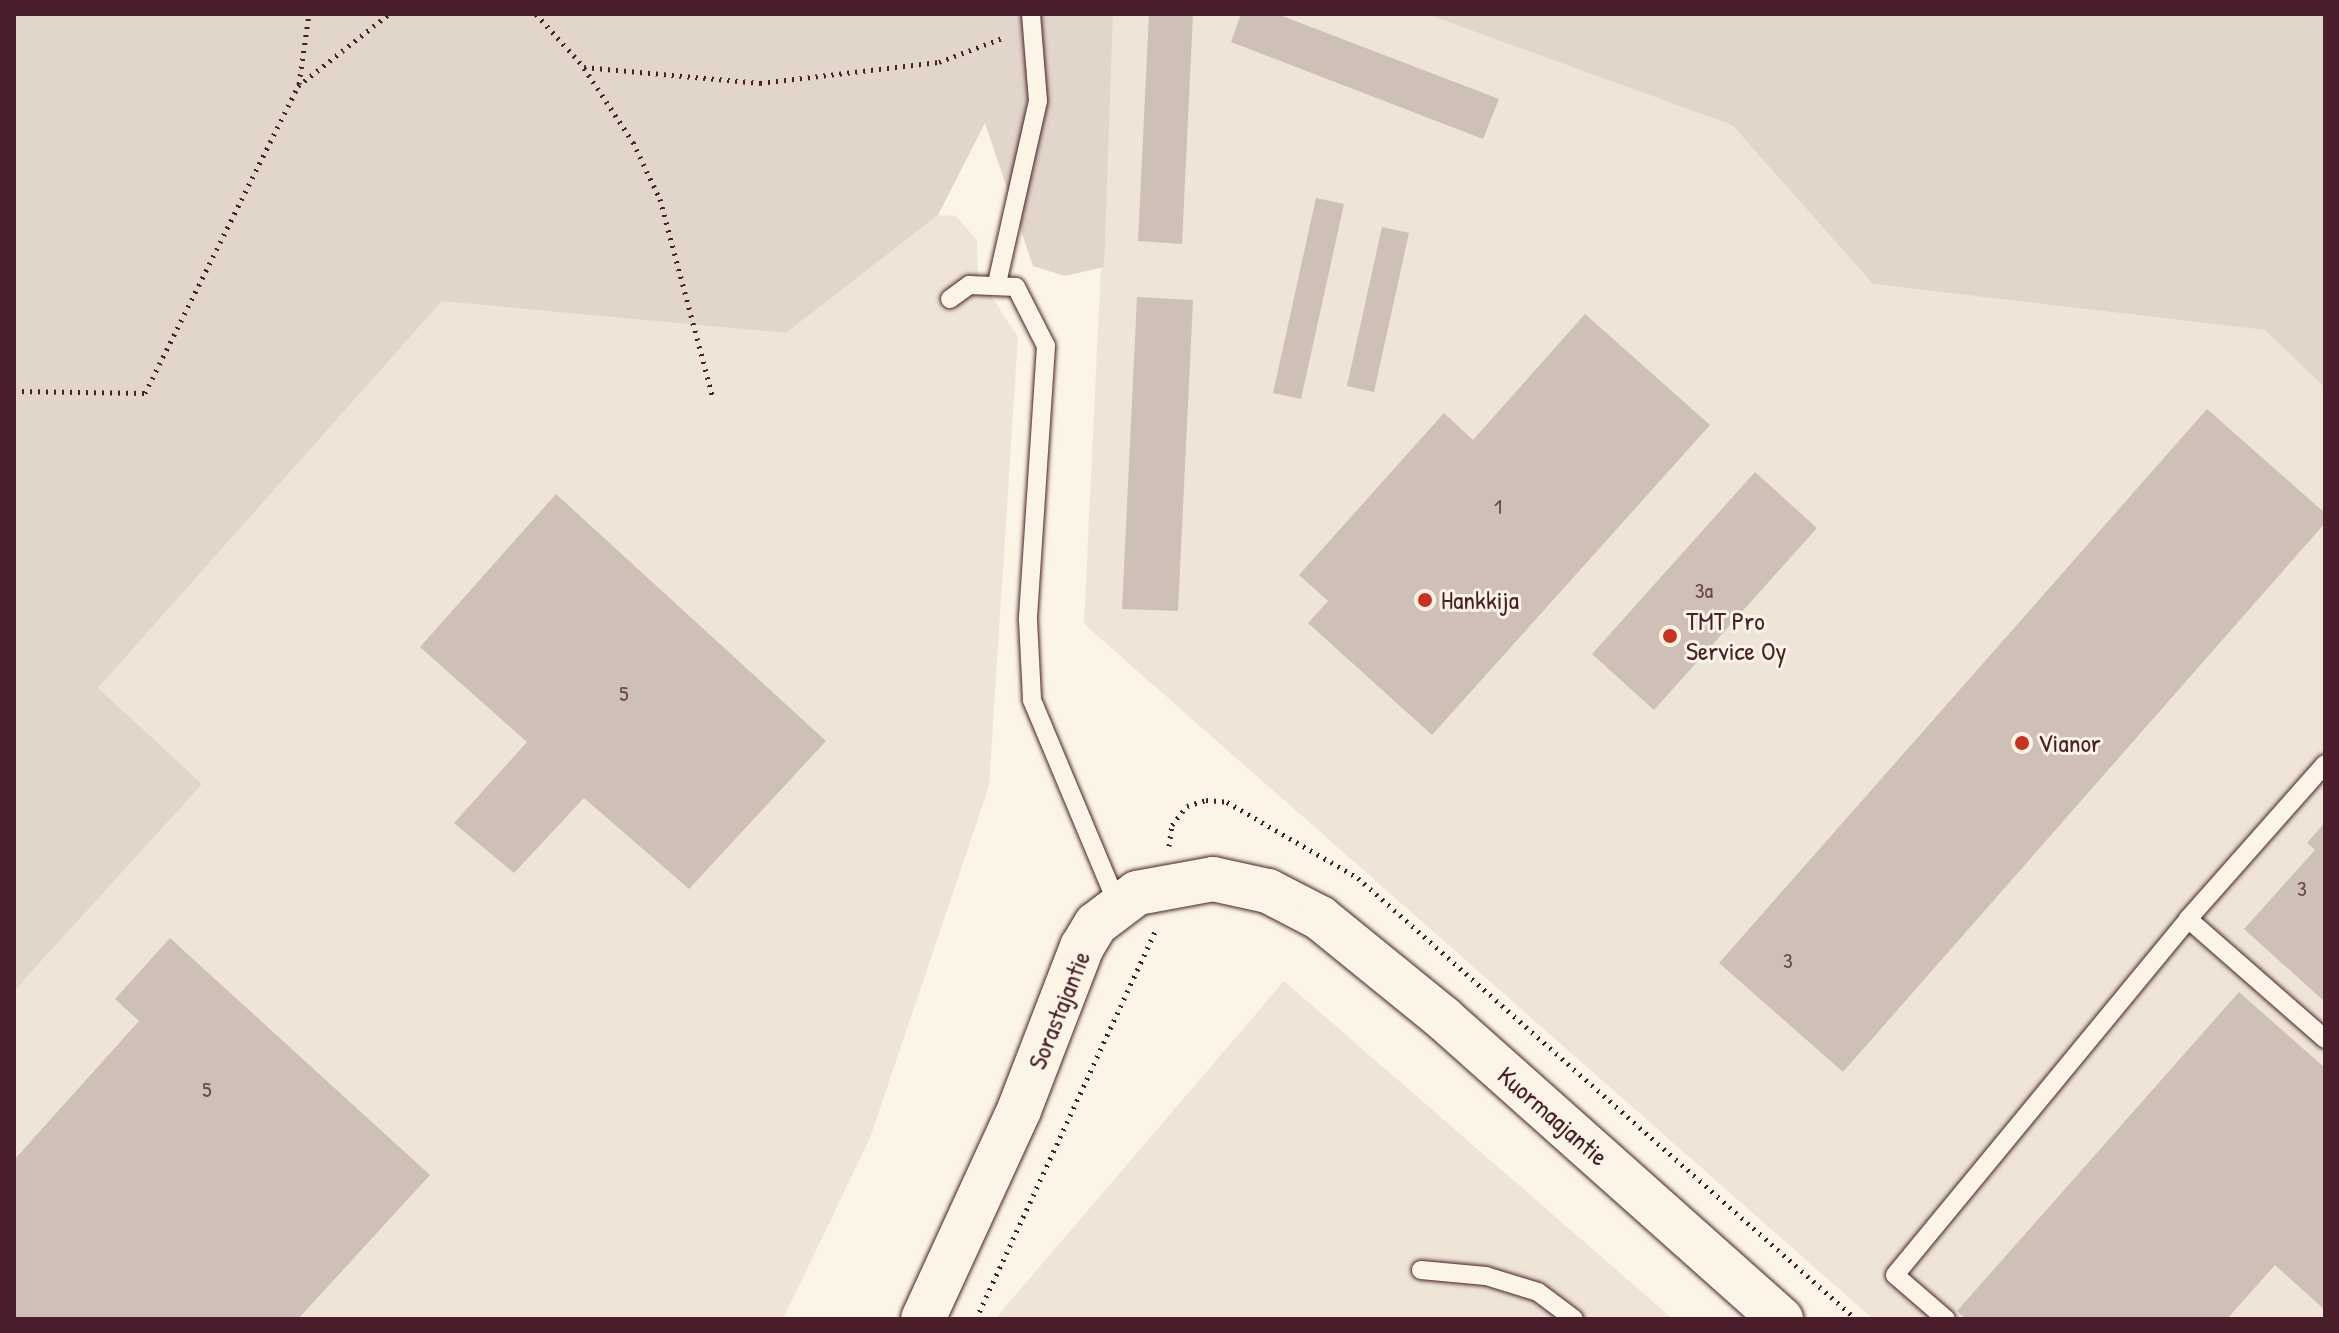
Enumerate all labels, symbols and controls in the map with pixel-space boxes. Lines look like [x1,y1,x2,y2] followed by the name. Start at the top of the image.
[1494,494,1502,520] house number: 1
[1695,578,1713,604] house number: 3a
[1441,584,1519,616] place label: Hankkija
[1416,591,1434,609] marker: Hankkija
[1686,605,1786,666] place label: TMT Pro Service Oy
[1661,627,1679,645] marker: TMT Pro Service Oy
[619,681,629,707] house number: 5
[2038,727,2101,759] place label: Vianor
[2013,734,2031,752] marker: Vianor
[2297,876,2307,902] house number: 3
[1021,946,1097,1074] street label: Sorastajantie
[1783,948,1793,974] house number: 3
[1492,1060,1614,1172] street label: Kuormaajantie
[202,1077,212,1103] house number: 5

